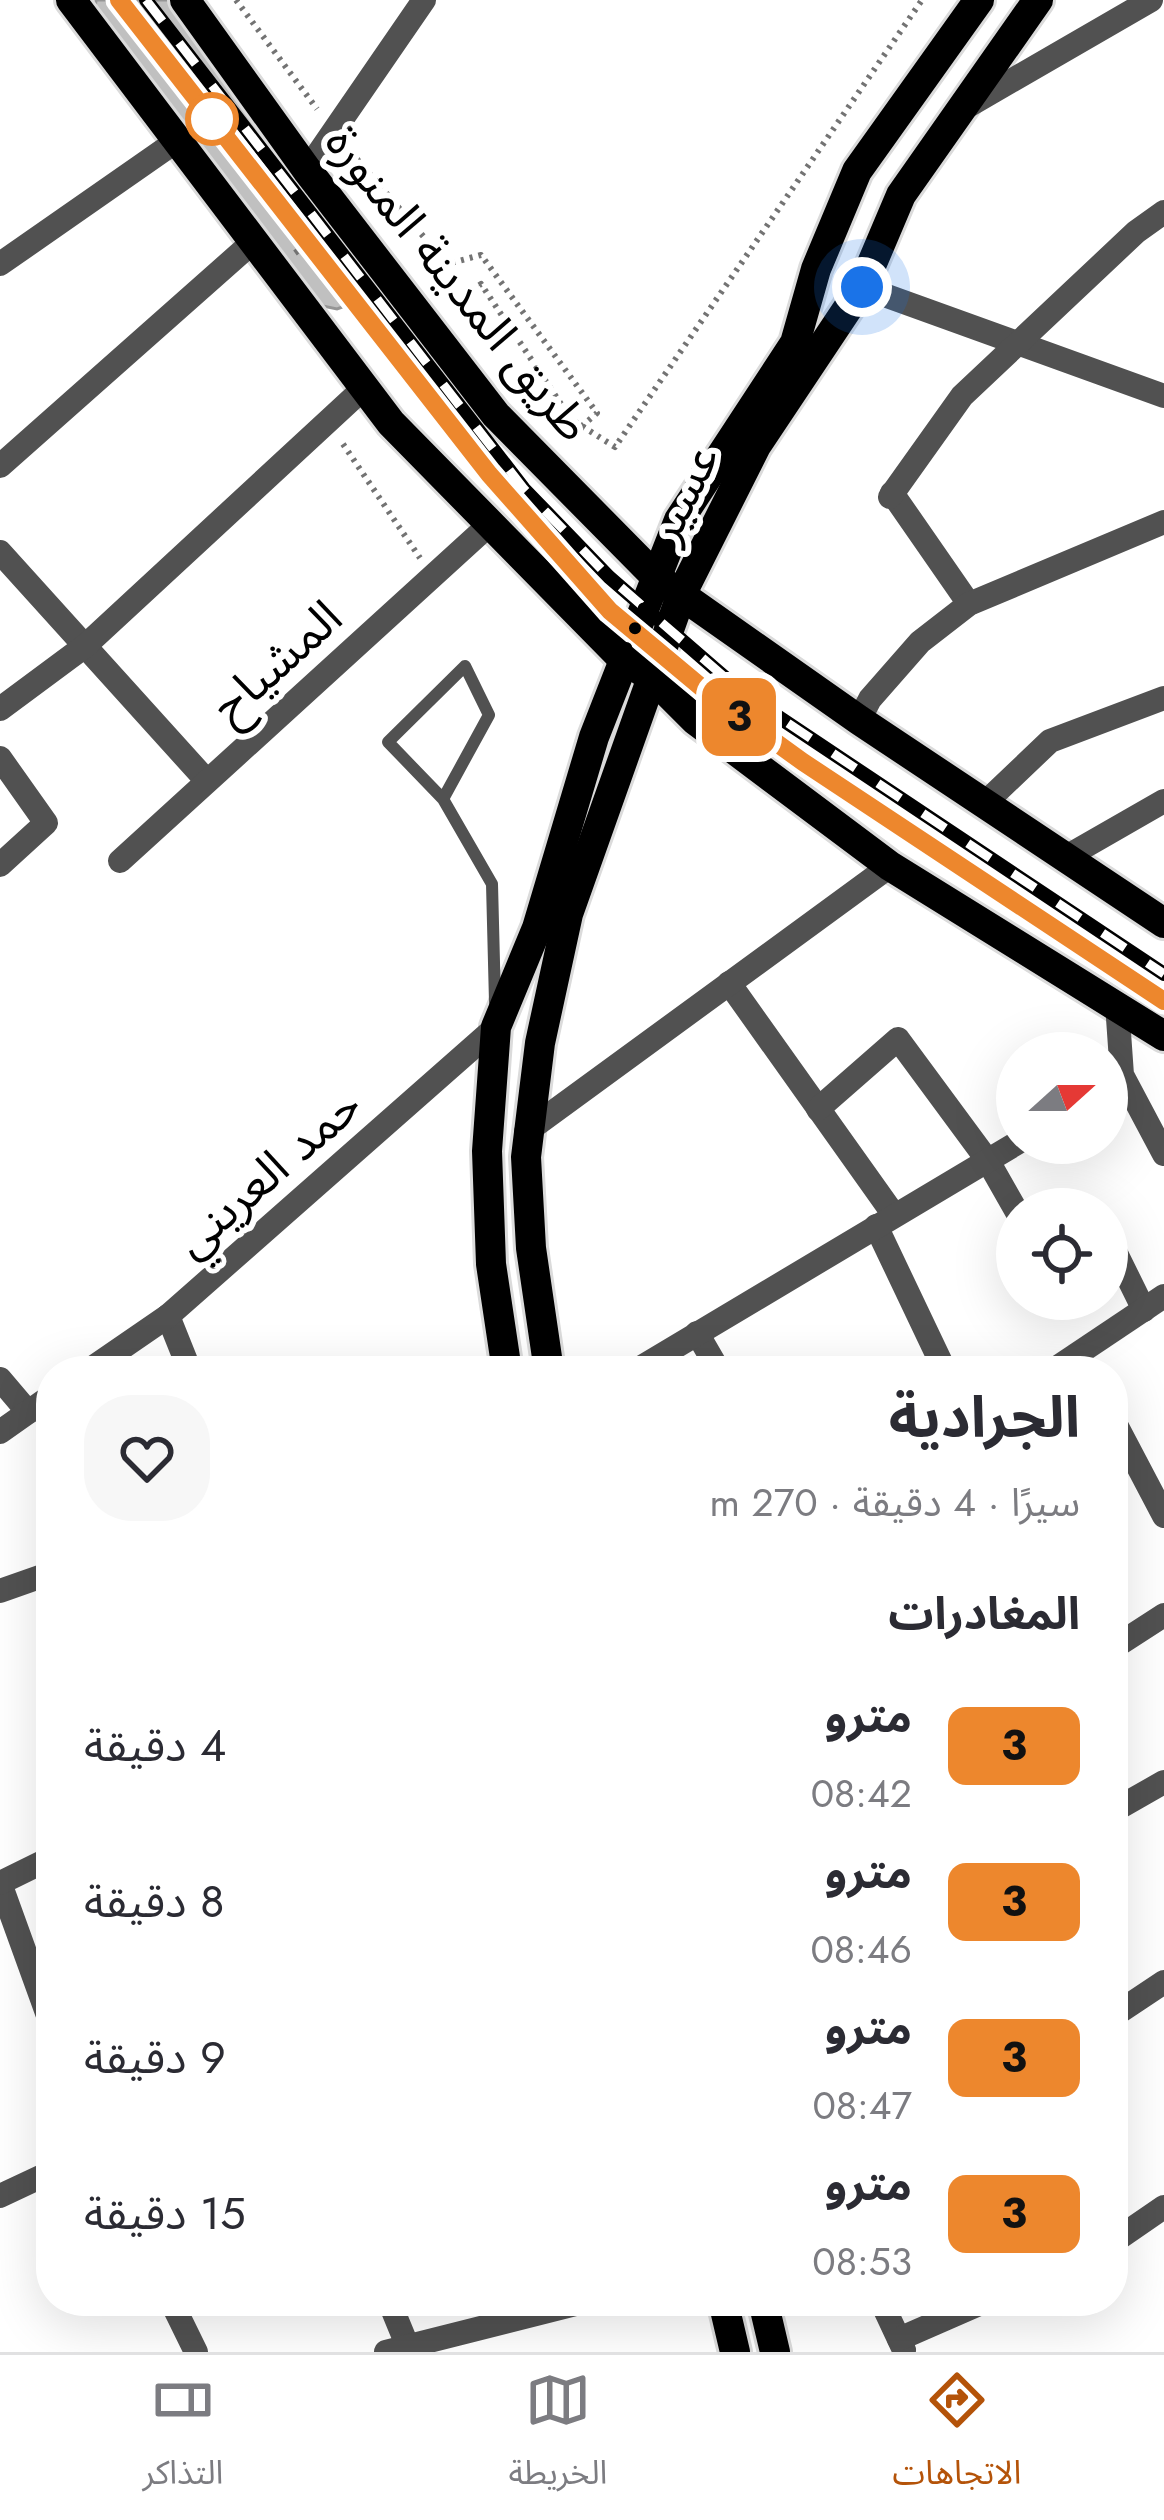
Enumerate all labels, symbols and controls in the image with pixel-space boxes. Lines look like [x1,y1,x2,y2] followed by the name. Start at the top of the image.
[187,94,237,144] unlabelled marker
[309,110,608,456] street label: طريق المدينة المنورة
[832,257,892,317] your location
[628,432,736,556] street label: عسير
[196,584,358,740] street label: المشياح
[700,678,778,756] line badge: 3
[726,686,752,747] text: 3
[996,1032,1128,1164] north arrow
[996,1032,1128,1320] map controls
[158,1071,378,1275] street label: حمد العريني
[996,1188,1128,1320] button: locate
[889,1376,1080,1458] text: الجرادية
[84,1395,210,1521] button: heart
[709,1474,1080,1531] text: سيرًا · 4 دقيقة · 270 m
[888,1581,1080,1646] text: المغادرات
[825,1684,912,1749] text: مترو
[84,1713,226,1778] text: 4 دقيقة
[1001,1715,1027,1776] text: 3
[811,1765,912,1822] text: 08:42
[825,1840,912,1905] text: مترو
[84,1869,225,1934] text: 8 دقيقة
[1001,1871,1027,1932] text: 3
[810,1921,912,1978] text: 08:46
[825,1996,912,2061] text: مترو
[84,2025,226,2090] text: 9 دقيقة
[1001,2027,1027,2088] text: 3
[812,2077,912,2134] text: 08:47
[825,2152,912,2217] text: مترو
[84,2181,246,2246] text: 15 دقيقة
[1001,2183,1027,2244] text: 3
[812,2233,912,2290] text: 08:53
[143,2367,223,2508] tab: التذاكر
[509,2367,607,2508] tab: الخريطة
[893,2367,1021,2508] tab: الاتجاهات

